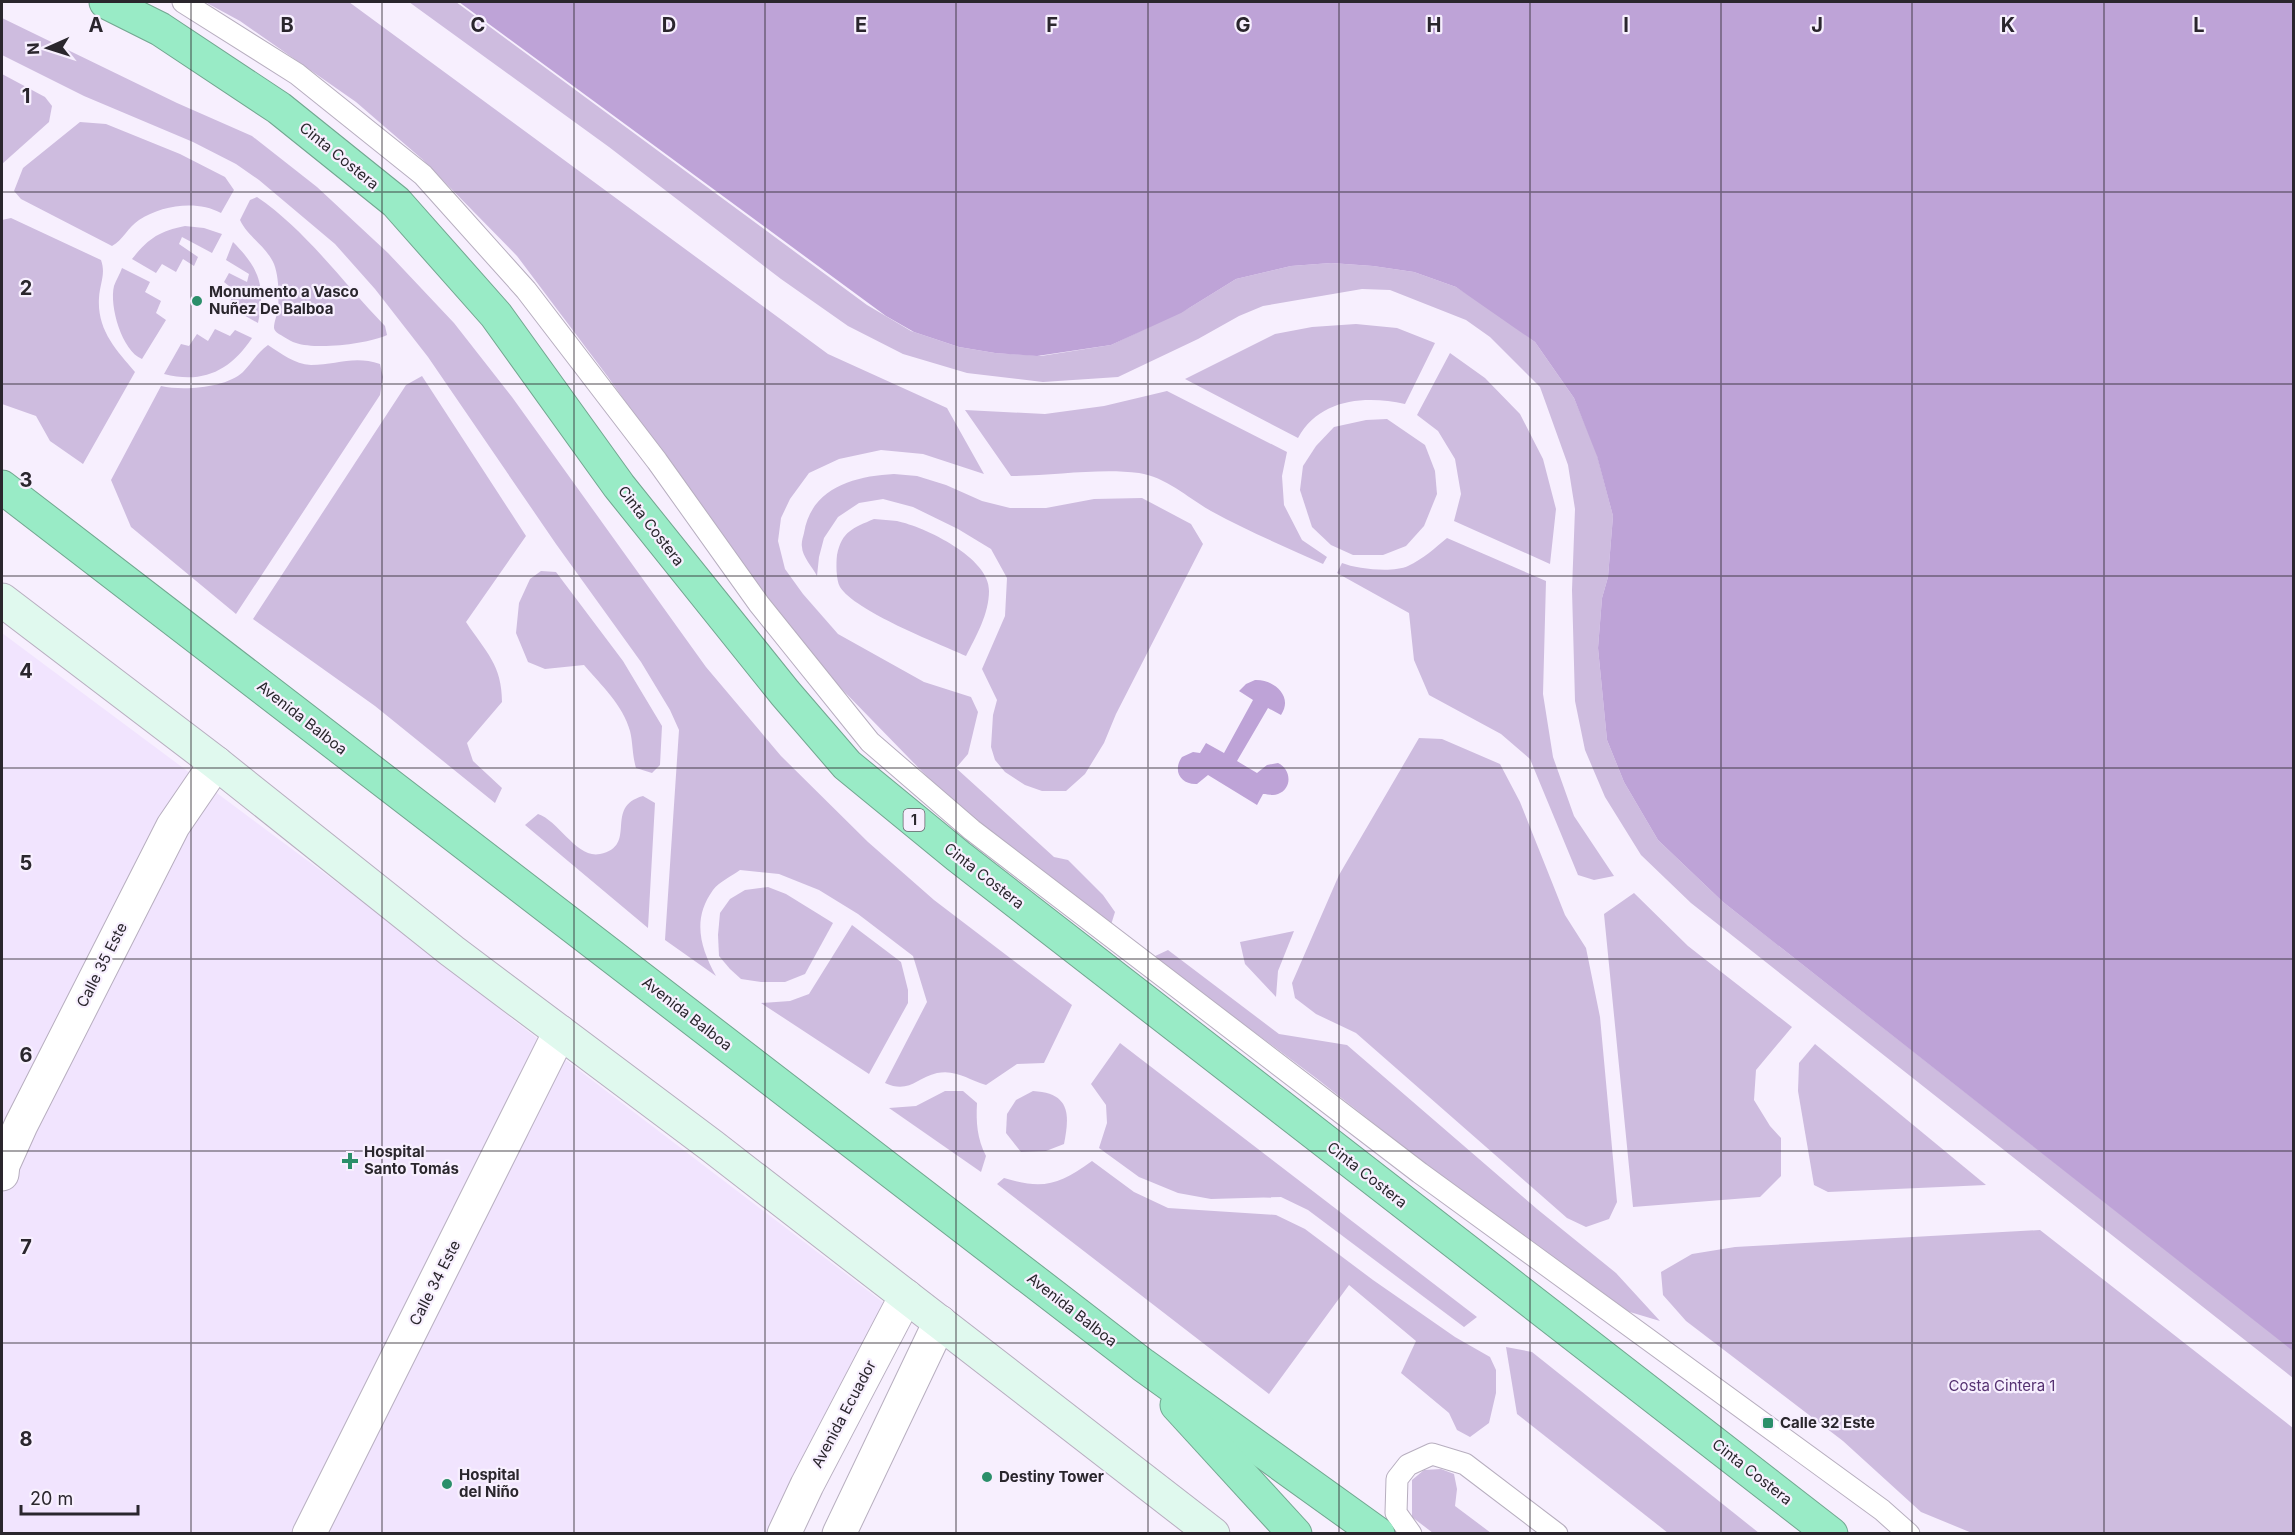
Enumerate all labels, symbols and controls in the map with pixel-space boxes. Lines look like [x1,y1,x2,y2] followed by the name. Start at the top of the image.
[89,13,104,37] text: A
[280,13,294,37] text: B
[471,13,485,37] text: C
[662,13,676,37] text: D
[855,13,867,37] text: E
[1046,13,1058,37] text: F
[1235,13,1251,37] text: G
[1427,13,1441,37] text: H
[1623,13,1629,37] text: I
[1811,13,1823,37] text: J
[2001,13,2015,37] text: K
[2193,13,2205,37] text: L
[18,18,78,78] north arrow
[23,42,43,55] text: N
[22,84,30,108] text: 1
[296,118,383,193] street label: Cinta Costera
[20,276,32,300] text: 2
[209,282,359,318] place label: Monumento a Vasco Nuñez De Balboa
[190,294,204,308] marker: Monumento a Vasco Nuñez De Balboa
[20,468,32,492] text: 3
[614,482,689,570] street label: Cinta Costera
[19,659,33,683] text: 4
[253,677,351,759] street label: Avenida Balboa
[904,809,924,831] road number: 1
[940,838,1028,913] street label: Cinta Costera
[20,851,32,875] text: 5
[72,919,131,1010] street label: Calle 35 Este
[638,973,736,1055] street label: Avenida Balboa
[20,1043,33,1067] text: 6
[1323,1137,1411,1212] street label: Cinta Costera
[364,1142,459,1178] place label: Hospital Santo Tomás
[341,1152,359,1170] marker: Hospital Santo Tomás
[20,1235,32,1259] text: 7
[405,1237,464,1329] street label: Calle 34 Este
[1023,1269,1121,1351] street label: Avenida Balboa
[807,1356,880,1471] street label: Avenida Ecuador
[1949,1376,2055,1395] park label: Costa Cintera 1
[1780,1413,1875,1432] place label: Calle 32 Este
[1761,1416,1775,1430] marker: Calle 32 Este
[19,1427,33,1451] text: 8
[1708,1434,1796,1509] street label: Cinta Costera
[459,1465,520,1501] place label: Hospital del Niño
[999,1467,1104,1486] place label: Destiny Tower
[980,1470,994,1484] marker: Destiny Tower
[440,1477,454,1491] marker: Hospital del Niño
[21,1478,138,1516] scale bar
[30,1488,73,1509] text: 20 m

